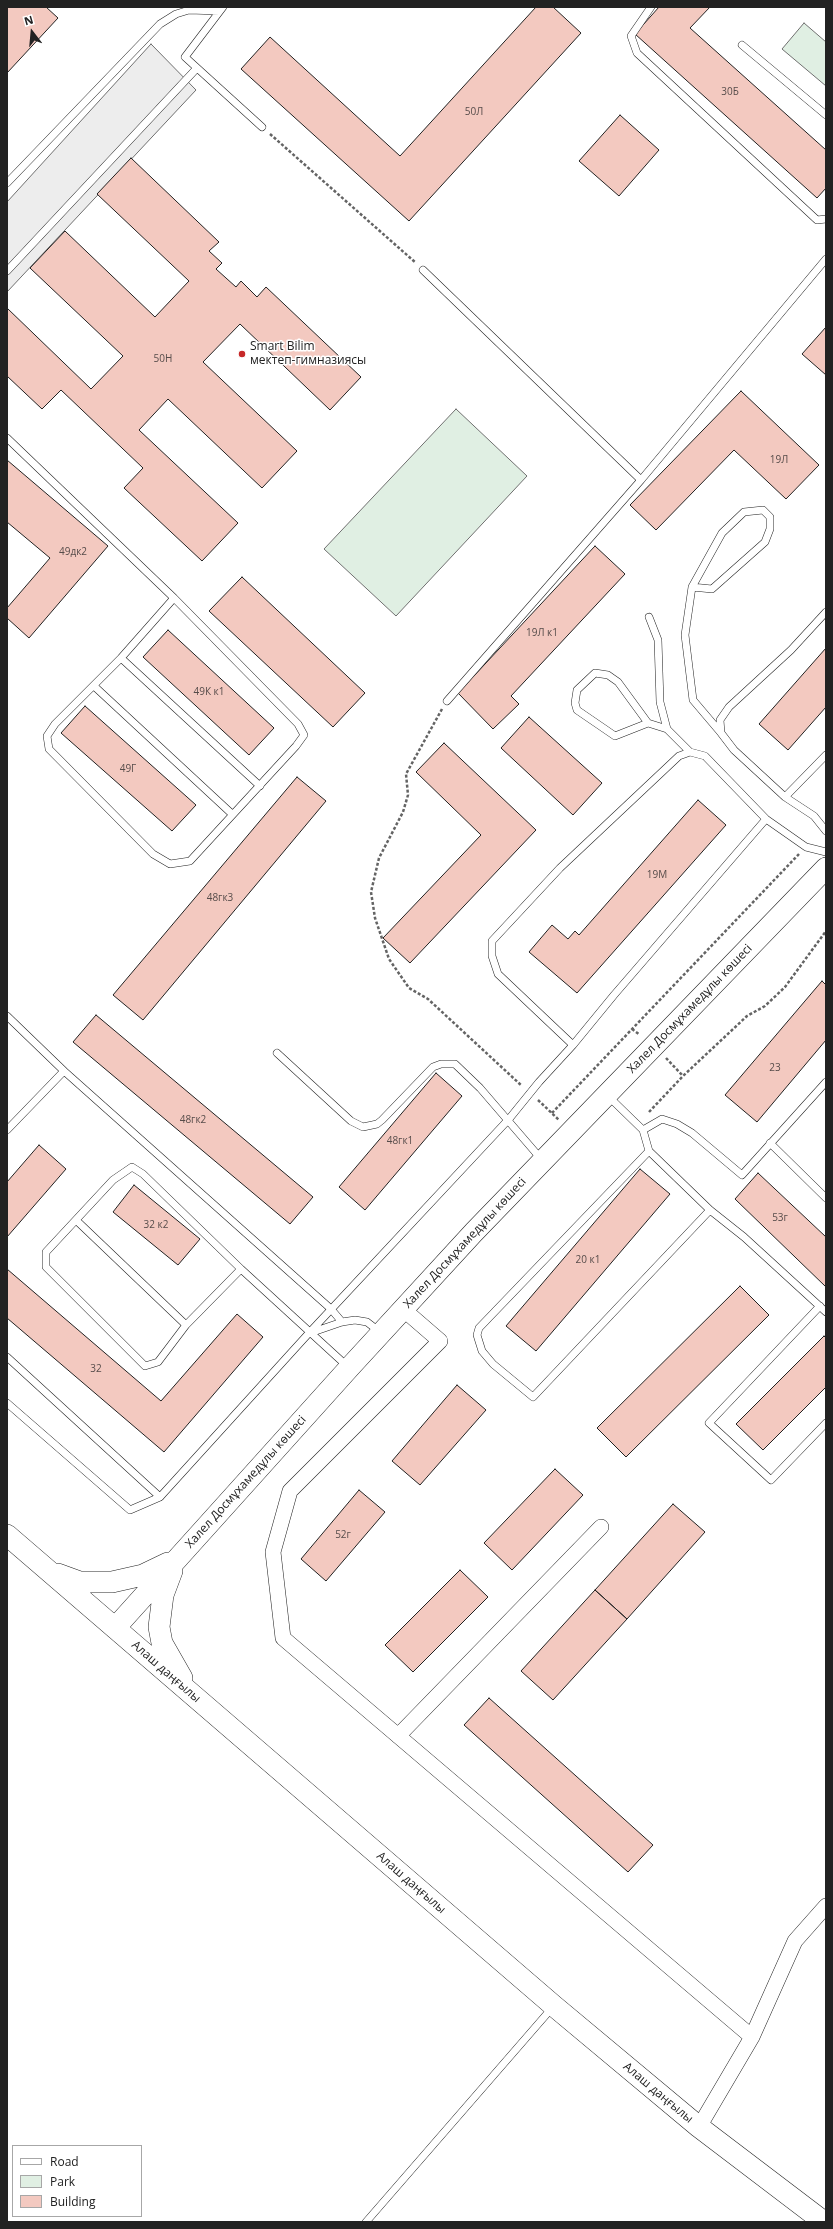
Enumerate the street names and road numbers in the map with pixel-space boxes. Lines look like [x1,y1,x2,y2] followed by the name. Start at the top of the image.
[625,942,755,1076] street label: Халел Досмұхамедұлы көшесі
[401,1175,529,1311] street label: Халел Досмұхамедұлы көшесі
[183,1413,309,1551] street label: Халел Досмұхамедұлы көшесі
[129,1638,203,1706] street label: Алаш даңғылы
[374,1849,448,1917] street label: Алаш даңғылы
[620,2060,696,2126] street label: Алаш даңғылы

